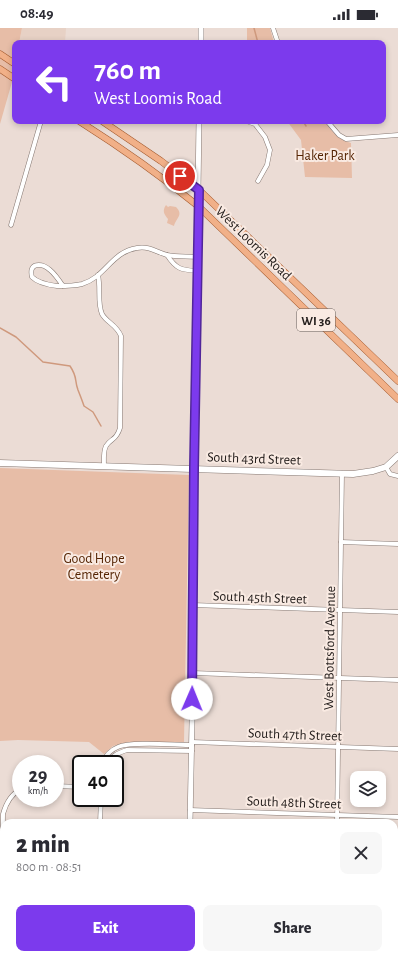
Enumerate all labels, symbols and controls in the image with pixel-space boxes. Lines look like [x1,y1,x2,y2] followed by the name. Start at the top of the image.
[20,6,53,21] text: 08:49
[28,56,80,108] icon: left
[94,57,161,85] text: 760 m
[94,90,222,108] text: West Loomis Road
[295,149,355,163] park label: Haker Park
[163,159,197,193] pin
[169,165,191,187] icon: arrive
[213,204,294,283] street label: West Loomis Road
[297,309,335,331] road number: WI 36
[207,450,302,468] street label: South 43rd Street
[63,552,125,582] park label: Good Hope Cemetery
[322,586,338,710] street label: West Bottsford Avenue
[213,589,308,607] street label: South 45th Street
[171,678,213,720] position arrow
[248,726,343,744] street label: South 47th Street
[72,755,124,807] speed limit sign: 40
[28,766,48,786] text: 29
[350,771,386,807] map controls
[350,771,386,807] button: layers
[28,786,48,796] text: km/h
[246,794,342,812] street label: South 48th Street
[340,832,382,874] button: close
[16,833,70,857] text: 2 min
[16,861,82,874] text: 800 m · 08:51
[16,905,195,951] button: Exit
[203,905,382,951] button: Share

